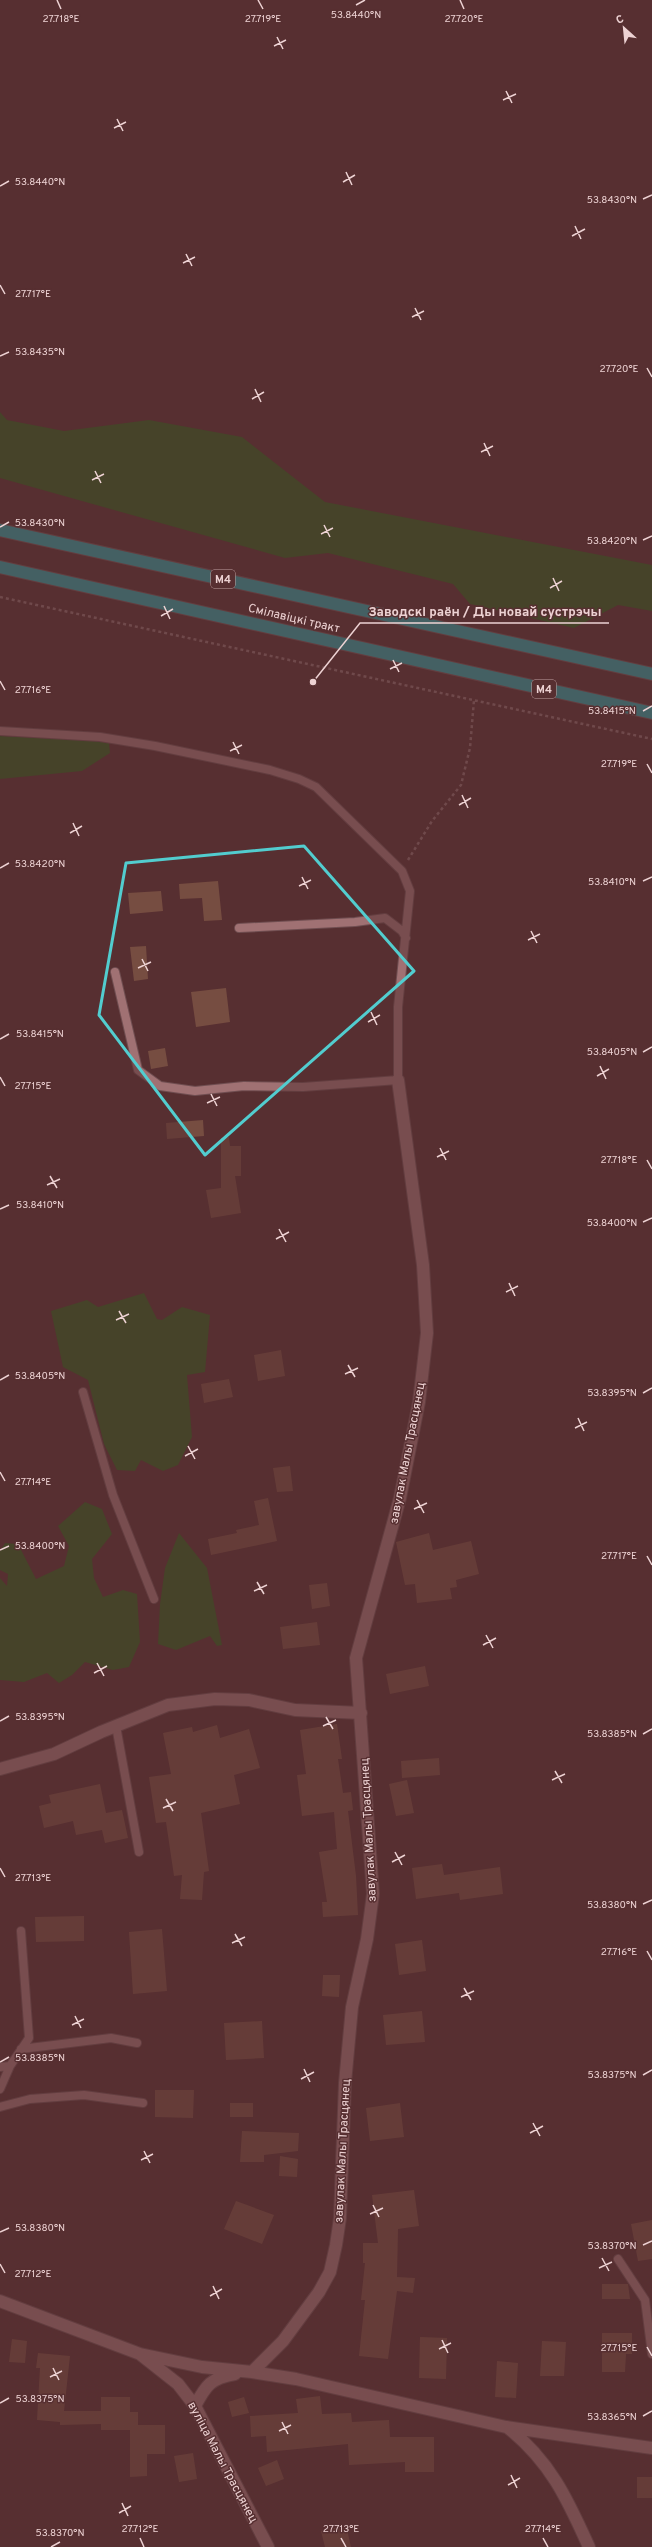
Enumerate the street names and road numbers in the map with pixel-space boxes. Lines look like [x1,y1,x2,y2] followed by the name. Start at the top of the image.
[211,570,235,588] road number: М4
[246,601,342,637] street label: Смілавіцкі тракт
[532,680,556,698] road number: М4
[386,1381,430,1526] street label: завулак Малы Трасцянец
[357,1757,381,1902] street label: завулак Малы Трасцянец
[331,2079,355,2224] street label: завулак Малы Трасцянец
[183,2399,261,2526] street label: вуліца Малы Трасцянец

